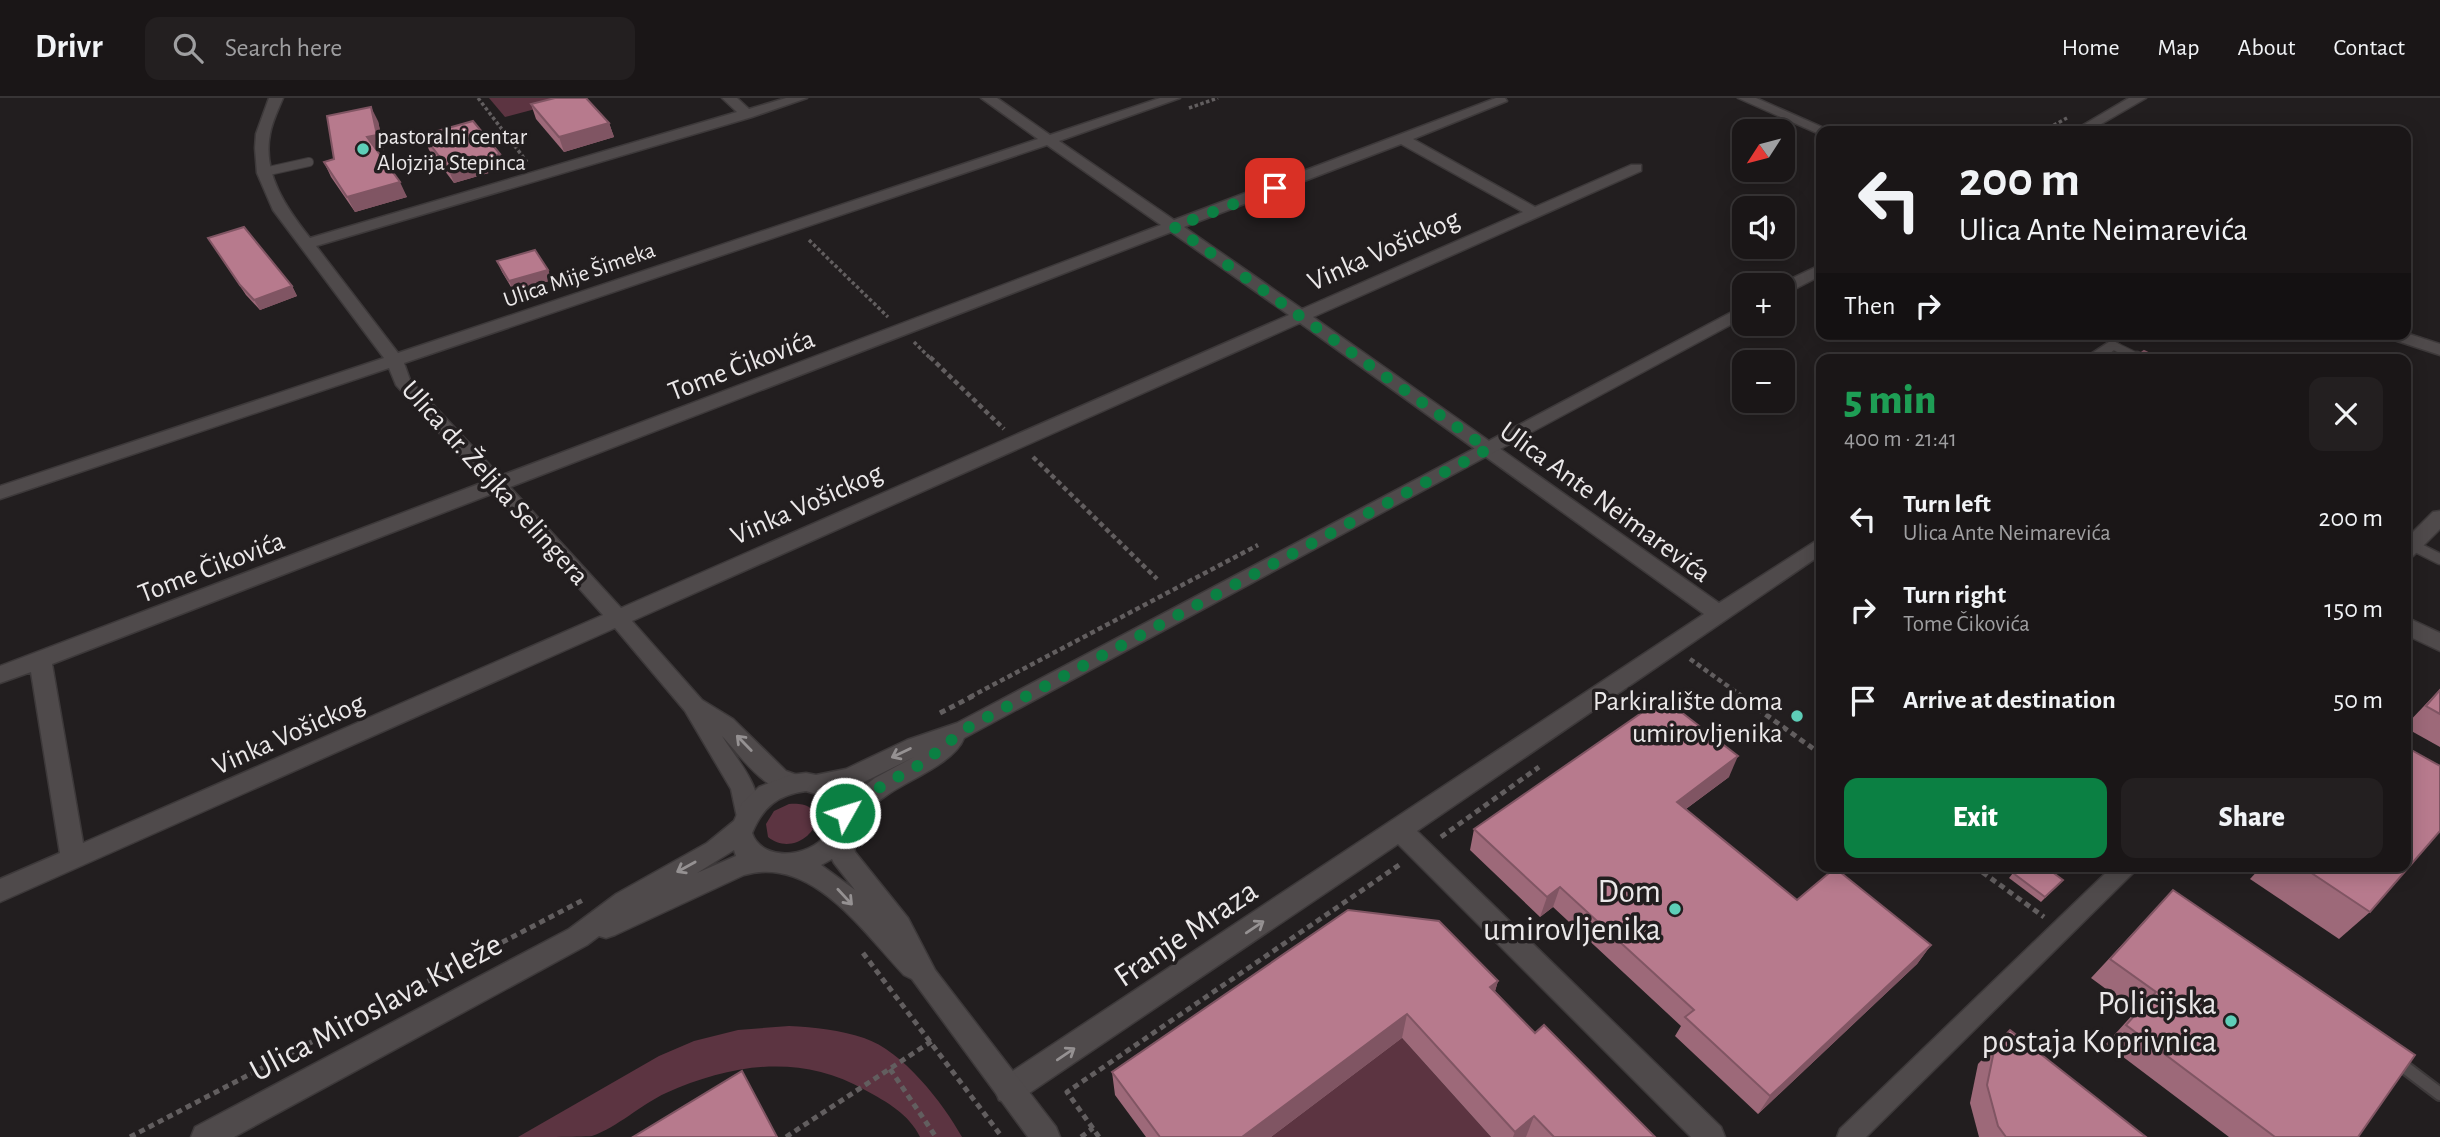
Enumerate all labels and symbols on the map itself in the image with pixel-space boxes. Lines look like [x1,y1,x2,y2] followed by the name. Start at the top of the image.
[1732,119,1796,182] north arrow
[377,126,528,175] place label: pastoralni centar Alojzija Stepinca
[355,141,371,157] marker: pastoralni centar Alojzija Stepinca
[1245,158,1305,218] pin
[1304,205,1464,297] street label: Vinka Vošickog
[500,237,658,312] street label: Ulica Mije Šimeka
[664,323,819,407] street label: Tome Čikovića
[396,374,595,591] street label: Ulica dr. Željka Selingera
[1494,417,1715,588] street label: Ulica Ante Neimarevića
[727,459,887,551] street label: Vinka Vošickog
[134,525,289,609] street label: Tome Čikovića
[1593,688,1783,748] place label: Parkiralište doma umirovljenika
[209,689,369,781] street label: Vinka Vošickog
[1789,708,1805,724] marker: Parkiralište doma umirovljenika
[736,735,753,752] one-way arrow
[891,747,912,760] one-way arrow
[808,776,882,850] position arrow
[676,861,697,874] one-way arrow
[1109,874,1264,994] street label: Franje Mraza
[1483,876,1661,947] place label: Dom umirovljenika
[836,888,853,906] one-way arrow
[1667,901,1683,917] marker: Dom umirovljenika
[1245,920,1264,934] one-way arrow
[245,928,508,1089] street label: Ulica Miroslava Krleže
[1981,988,2217,1059] place label: Policijska postaja Koprivnica
[2223,1013,2239,1029] marker: Policijska postaja Koprivnica
[1056,1047,1075,1061] one-way arrow

